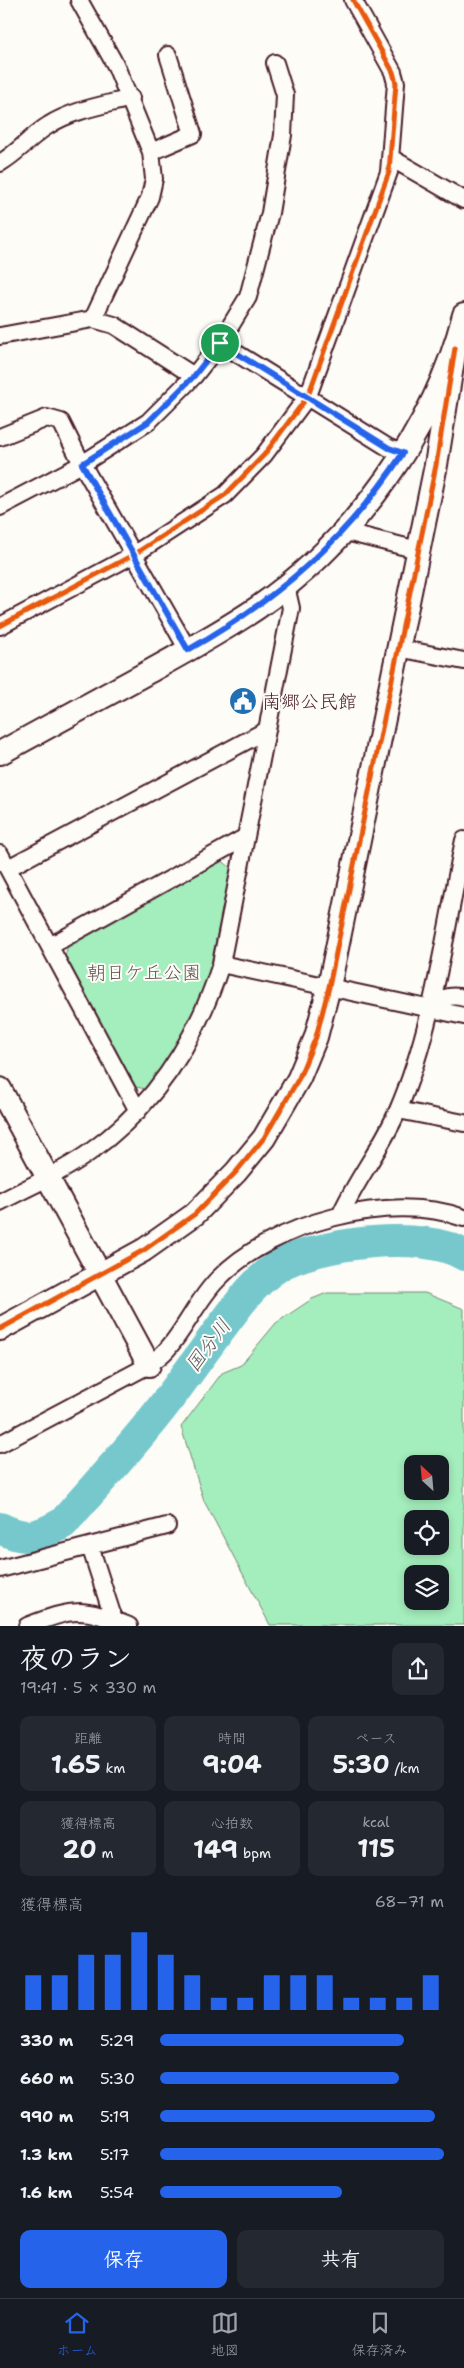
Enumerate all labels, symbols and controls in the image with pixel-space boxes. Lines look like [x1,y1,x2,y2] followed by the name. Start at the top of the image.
[199,322,241,364] pin
[206,329,234,357] icon: arrive
[228,686,258,716] public building icon: 南郷公民館
[262,689,357,714] place label: 南郷公民館
[87,960,201,985] park label: 朝日ケ丘公園
[180,1313,236,1377] water label: 国分川
[404,1455,449,1500] north arrow
[404,1455,449,1610] map controls
[404,1510,449,1555] button: locate
[404,1565,449,1610] button: layers
[20,1639,132,1677] text: 夜のラン
[392,1643,444,1695] button: share
[20,1677,156,1698] text: 19:41 · 5 × 330 m
[74,1729,102,1747] text: 距離
[218,1729,246,1747] text: 時間
[355,1729,397,1747] text: ペース
[51,1747,101,1781] text: 1.65
[202,1747,262,1781] text: 9:04
[333,1747,390,1781] text: 5:30
[101,1759,125,1777] text: km
[390,1759,419,1777] text: /km
[362,1813,390,1831] text: kcal
[60,1814,116,1832] text: 獲得標高
[211,1814,253,1832] text: 心拍数
[357,1831,395,1865] text: 115
[62,1832,97,1866] text: 20
[193,1832,238,1866] text: 149
[97,1844,114,1862] text: m
[238,1844,271,1862] text: bpm
[375,1891,444,1912] text: 68–71 m
[20,1894,84,1915] text: 獲得標高
[20,2030,73,2051] text: 330 m
[100,2030,134,2051] text: 5:29
[20,2068,74,2089] text: 660 m
[100,2068,135,2089] text: 5:30
[20,2106,73,2127] text: 990 m
[100,2106,130,2127] text: 5:19
[20,2144,73,2165] text: 1.3 km
[100,2144,130,2165] text: 5:17
[20,2182,72,2203] text: 1.6 km
[100,2182,134,2203] text: 5:54
[20,2230,227,2288] button: 保存
[237,2230,444,2288] button: 共有
[56,2309,98,2359] tab: ホーム
[211,2309,239,2359] tab: 地図
[352,2309,408,2359] tab: 保存済み

